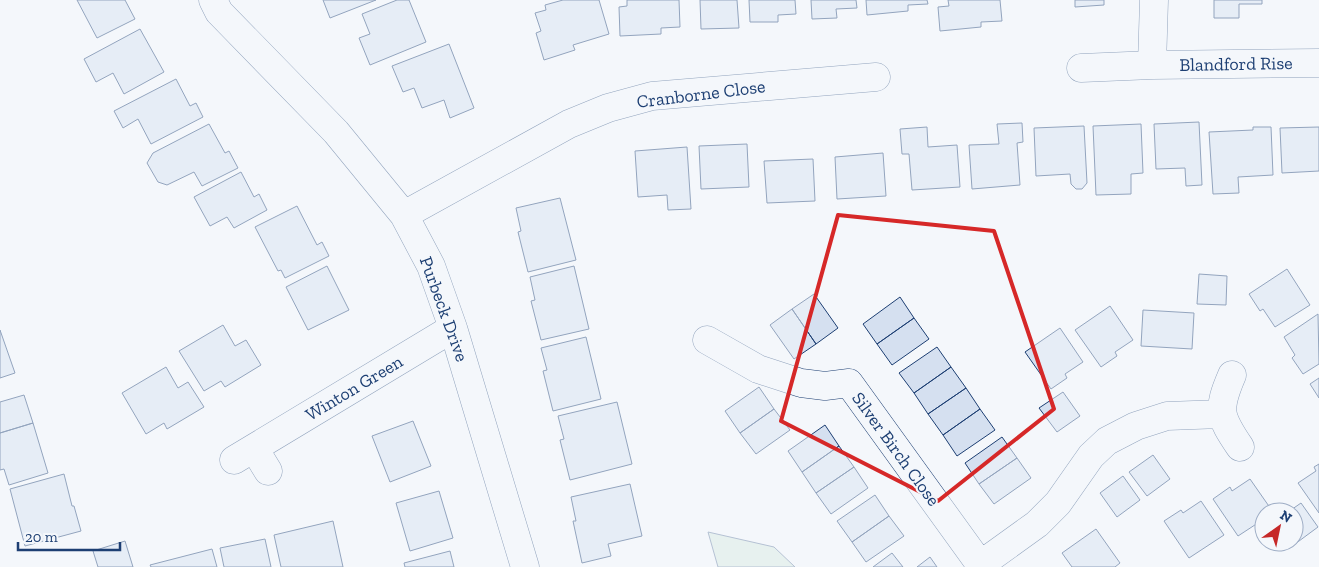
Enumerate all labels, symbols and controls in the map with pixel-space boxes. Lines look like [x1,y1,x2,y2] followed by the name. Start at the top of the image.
[1179,52,1293,76] street label: Blandford Rise
[635,75,767,113] street label: Cranborne Close
[415,253,473,365] street label: Purbeck Drive
[301,350,407,426] street label: Winton Green
[847,388,945,510] street label: Silver Birch Close
[1254,502,1304,552] north arrow
[1277,506,1295,527] text: N
[18,520,120,552] scale bar
[25,528,58,546] text: 20 m

